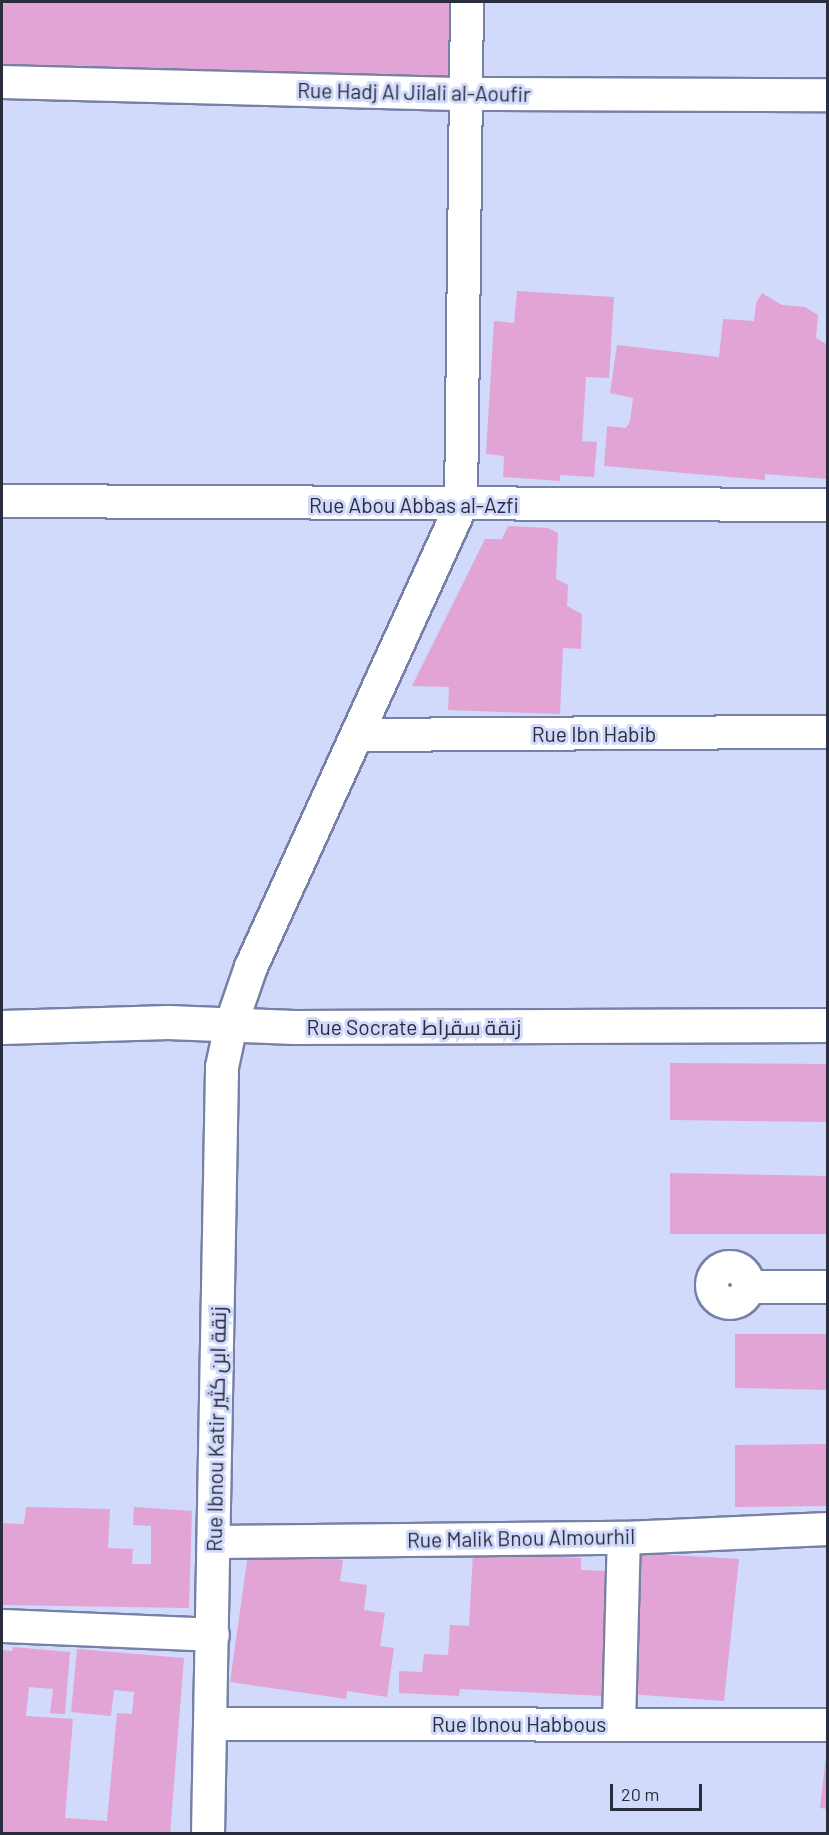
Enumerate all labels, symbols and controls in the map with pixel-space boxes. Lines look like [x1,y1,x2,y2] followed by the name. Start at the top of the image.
[297,77,531,107] street label: Rue Hadj Al Jilali al-Aoufir
[309,492,519,518] street label: Rue Abou Abbas al-Azfi
[532,721,656,747] street label: Rue Ibn Habib
[307,1014,521,1040] street label: Rue Socrate زنقة سقراط
[201,1306,231,1552] street label: Rue Ibnou Katir زنقة ابن كثير
[407,1523,635,1553] street label: Rue Malik Bnou Almourhil
[432,1711,606,1737] street label: Rue Ibnou Habbous
[613,1772,704,1810] scale bar
[621,1783,659,1805] text: 20 m

